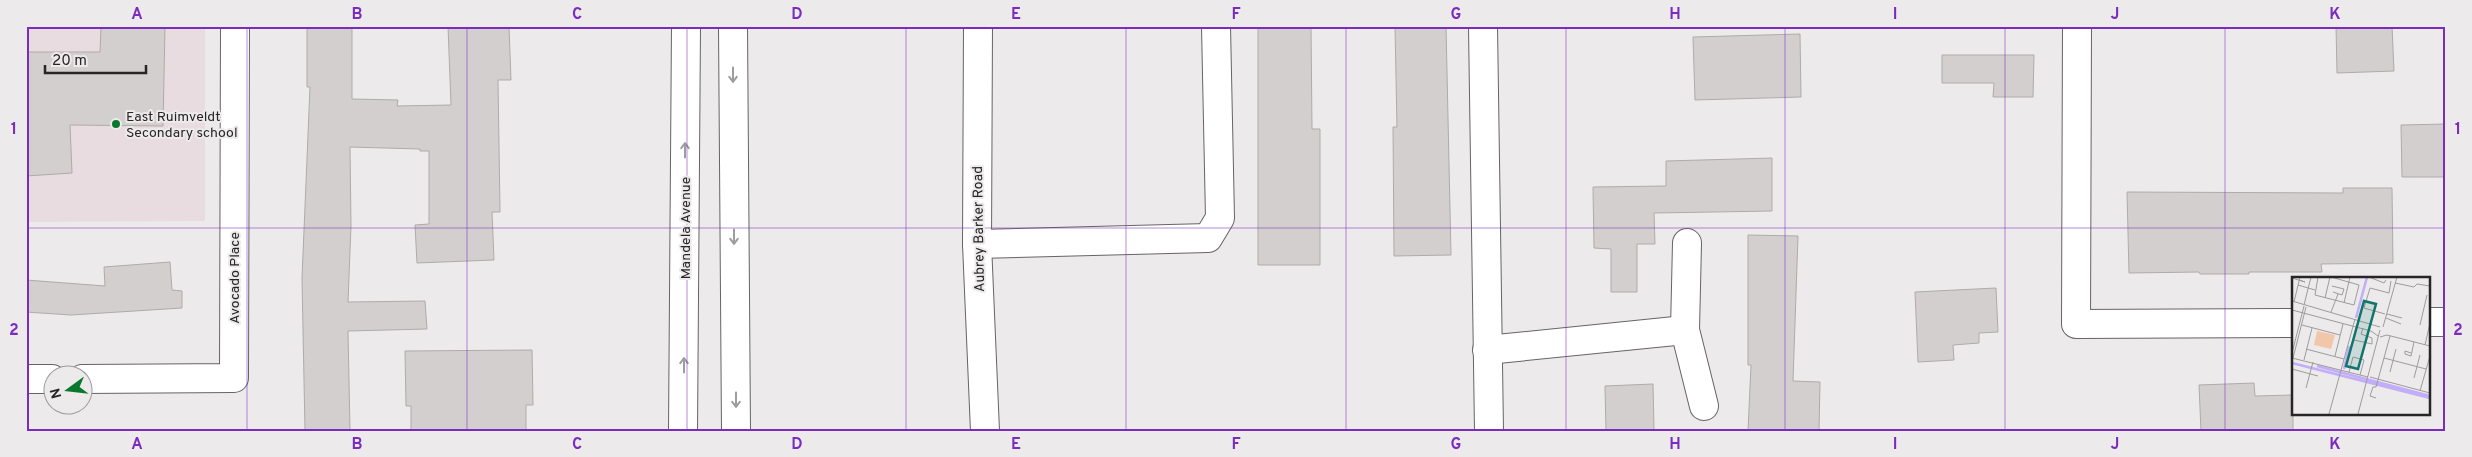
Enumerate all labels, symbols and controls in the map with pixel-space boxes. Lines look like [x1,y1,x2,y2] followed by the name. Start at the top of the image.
[131,5,143,25] text: A
[351,5,363,25] text: B
[572,5,582,25] text: C
[791,5,803,25] text: D
[1011,5,1021,25] text: E
[1231,5,1241,25] text: F
[1451,5,1461,25] text: G
[1669,5,1681,25] text: H
[1893,5,1897,25] text: I
[2111,5,2119,25] text: J
[2329,5,2341,25] text: K
[45,42,146,74] scale bar
[52,52,87,71] text: 20 m
[728,66,738,83] one-way arrow
[126,109,238,142] place label: East Ruimveldt Secondary school
[110,118,122,130] marker: East Ruimveldt Secondary school
[11,120,17,140] text: 1
[2455,120,2461,140] text: 1
[680,142,690,158] one-way arrow
[970,166,989,292] street label: Aubrey Barker Road
[678,177,695,279] street label: Mandela Avenue
[729,229,739,245] one-way arrow
[227,232,244,324] street label: Avocado Place
[2292,277,2430,414] inset map
[9,321,19,341] text: 2
[2453,321,2463,341] text: 2
[679,357,689,373] one-way arrow
[42,364,92,414] north arrow
[47,386,66,400] text: N
[731,392,740,408] one-way arrow
[131,435,143,455] text: A
[351,435,363,455] text: B
[572,435,582,455] text: C
[791,435,803,455] text: D
[1011,435,1021,455] text: E
[1231,435,1241,455] text: F
[1451,435,1461,455] text: G
[1669,435,1681,455] text: H
[1893,435,1897,455] text: I
[2111,435,2119,455] text: J
[2329,435,2341,455] text: K

